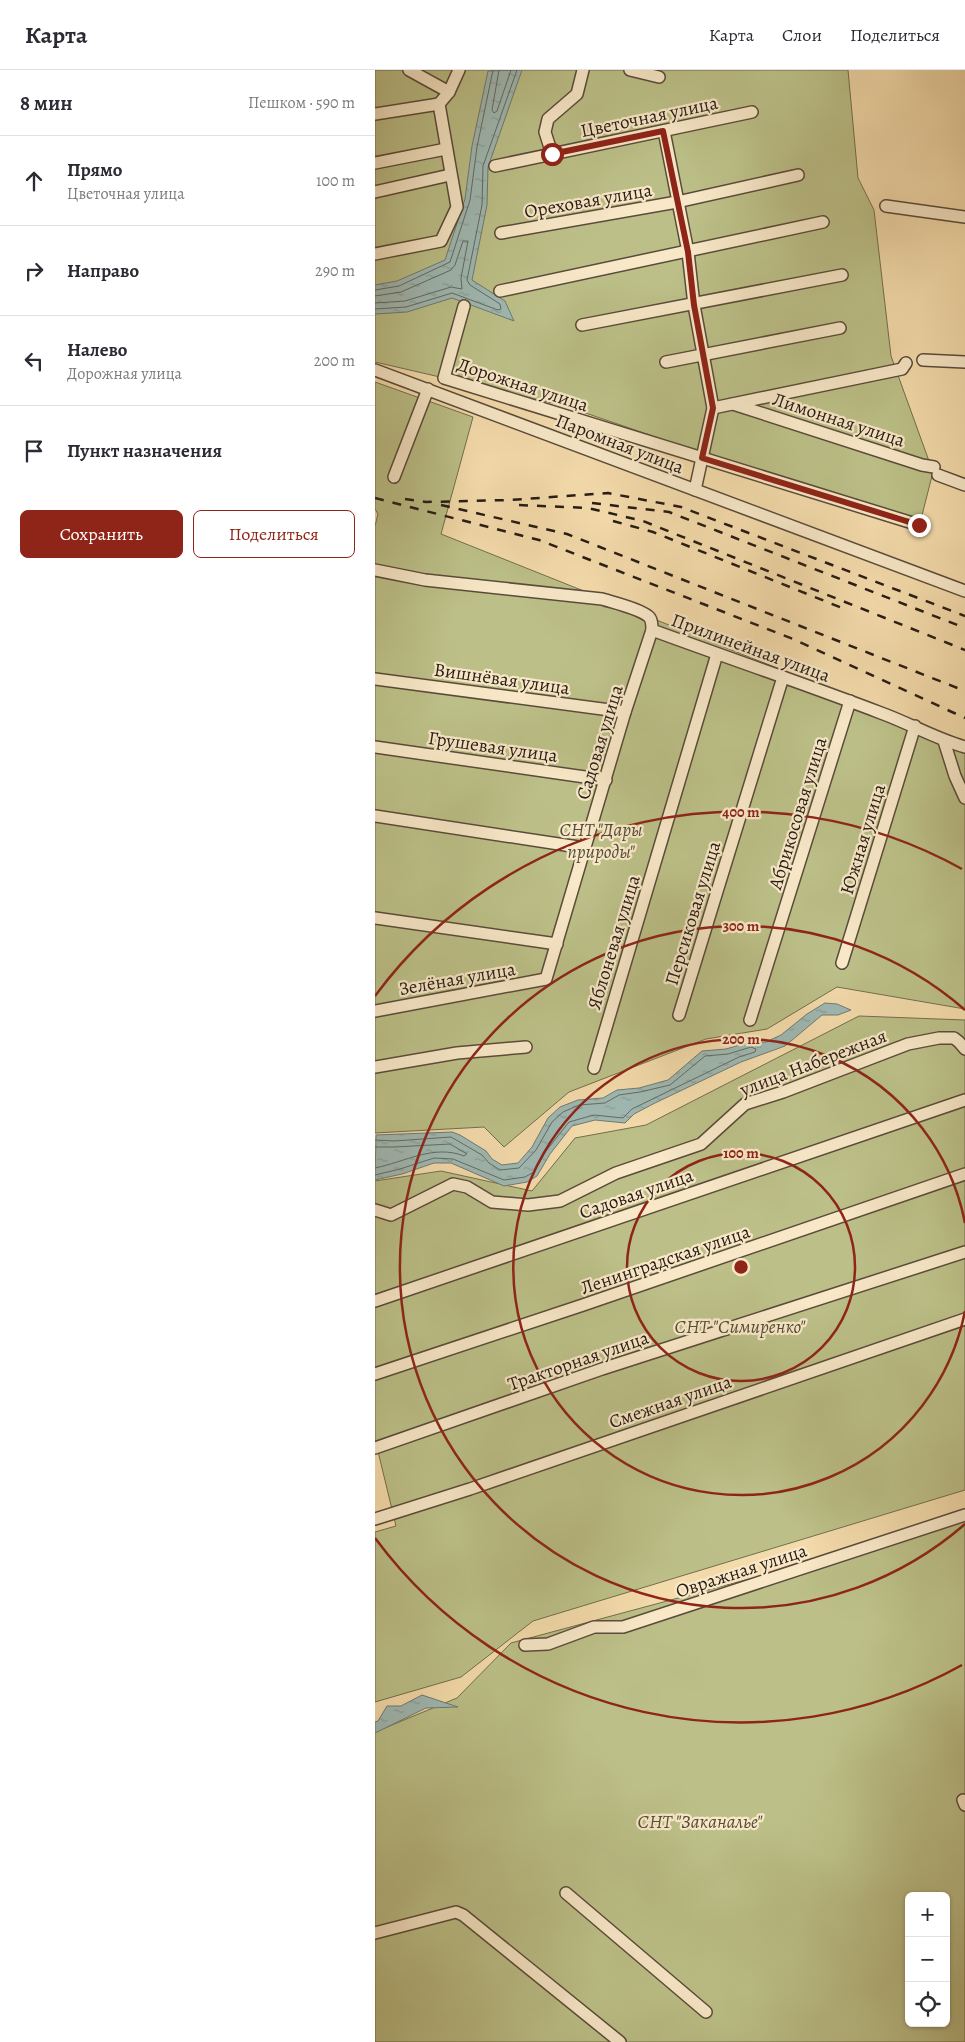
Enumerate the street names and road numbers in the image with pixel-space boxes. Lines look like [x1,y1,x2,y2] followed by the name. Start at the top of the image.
[578,90,720,144] street label: Цветочная улица
[522,177,654,225] street label: Ореховая улица
[454,351,592,418] street label: Дорожная улица
[769,386,909,454] street label: Лимонная улица
[552,408,688,480] street label: Паромная улица
[668,607,834,689] street label: Прилинейная улица
[432,657,572,701] street label: Вишнёвая улица
[570,681,630,803] street label: Садовая улица
[427,725,559,769] street label: Грушевая улица
[762,734,834,894] street label: Абрикосовая улица
[834,780,892,898] street label: Южная улица
[659,838,727,989] street label: Персиковая улица
[581,872,647,1013] street label: Яблоневая улица
[397,956,518,1002] street label: Зелёная улица
[735,1023,890,1103] street label: улица Набережная
[576,1162,697,1226] street label: Садовая улица
[577,1219,754,1301] street label: Ленинградская улица
[504,1325,653,1397] street label: Тракторная улица
[606,1369,735,1435] street label: Смежная улица
[672,1537,810,1604] street label: Овражная улица

